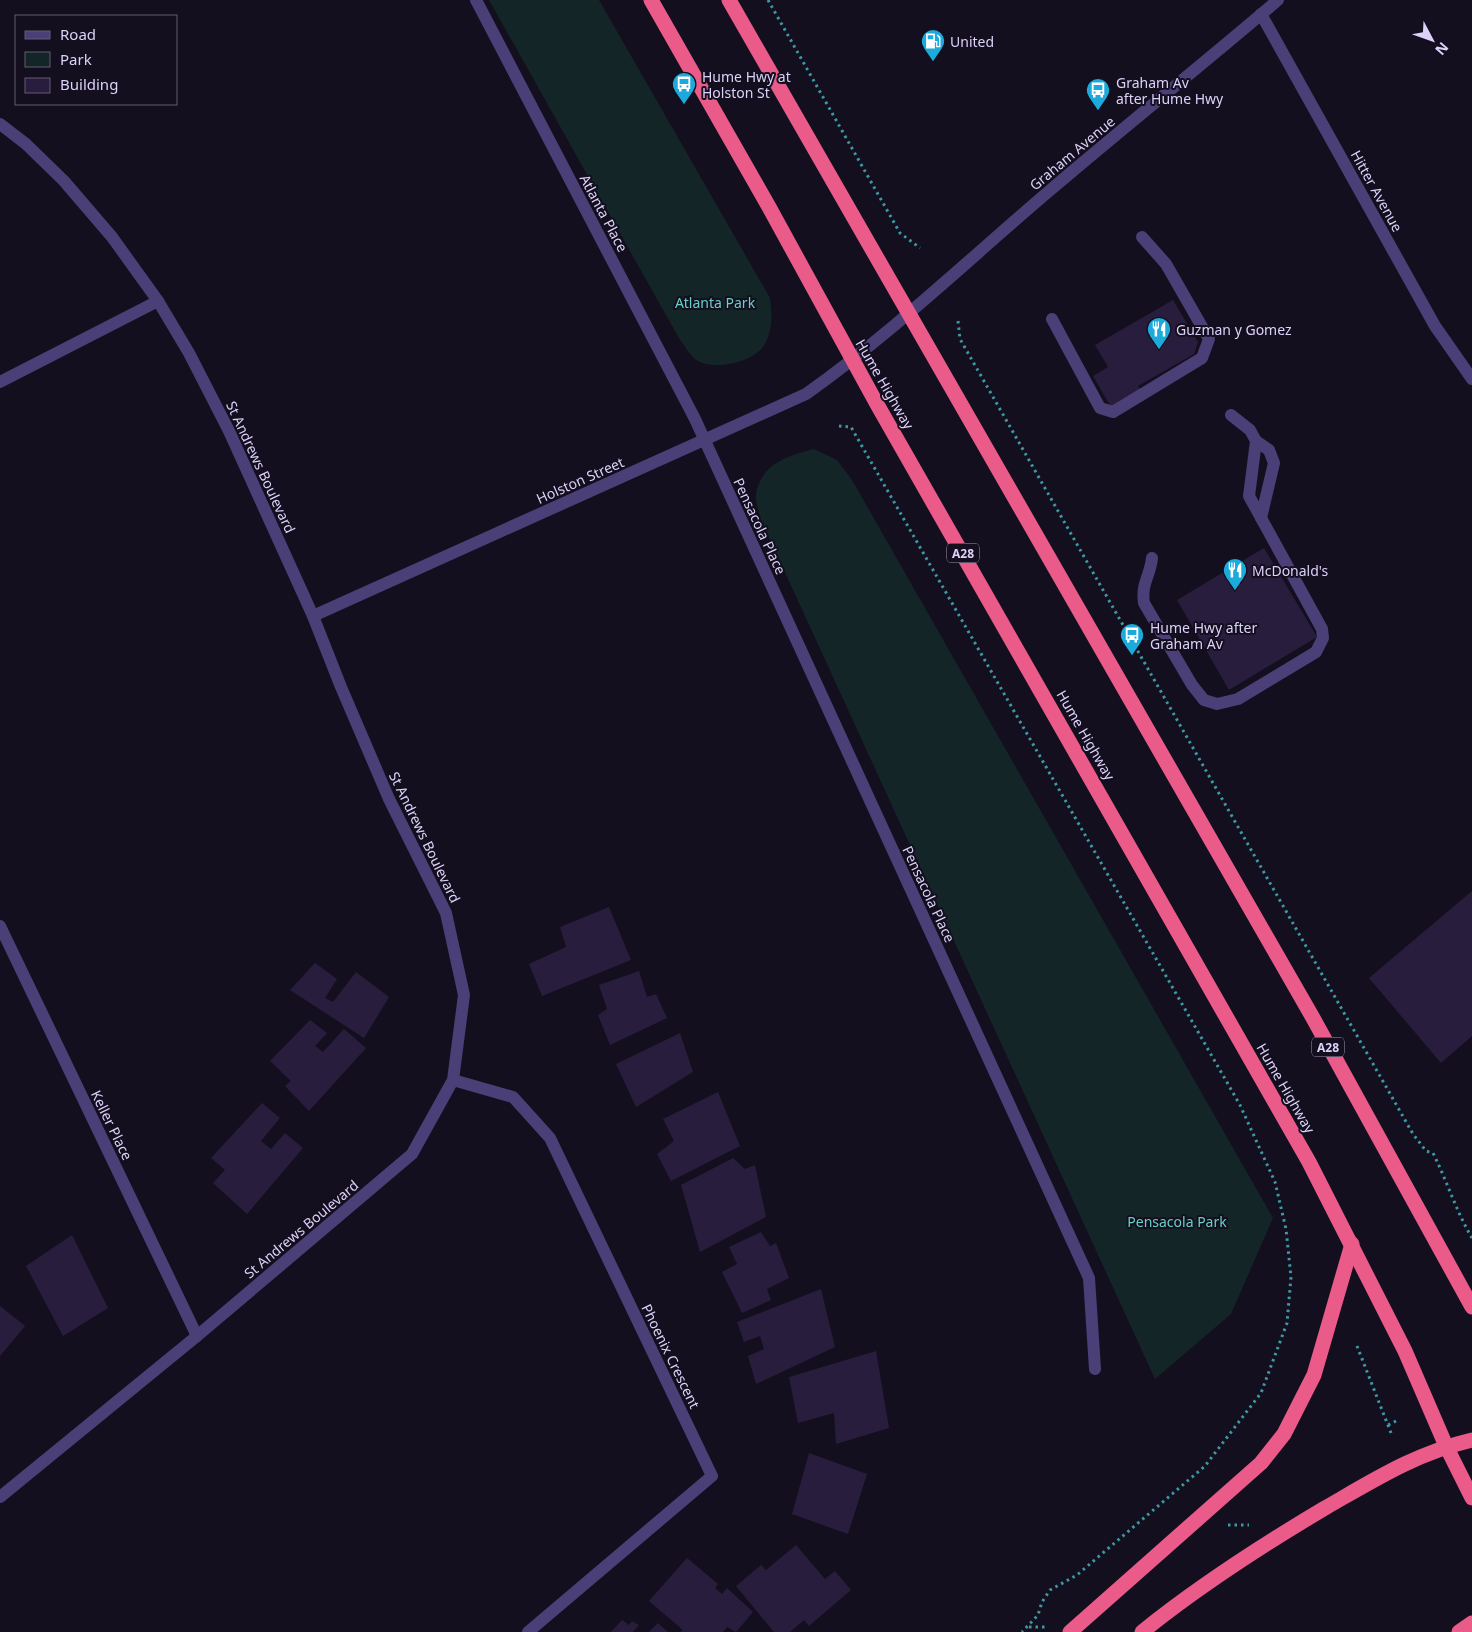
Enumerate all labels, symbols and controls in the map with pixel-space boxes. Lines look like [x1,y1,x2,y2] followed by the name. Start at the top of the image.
[15,15,178,105] legend
[1407,15,1457,65] north arrow
[60,24,96,44] text: Road
[920,28,946,62] fuel station icon: United
[950,32,994,51] place label: United
[1431,38,1453,59] text: N
[60,49,92,69] text: Park
[702,67,791,102] place label: Hume Hwy at Holston St
[671,71,697,105] bus stop icon: Hume Hwy at Holston St
[1116,73,1224,108] place label: Graham Av after Hume Hwy
[60,74,118,94] text: Building
[1085,77,1111,111] bus stop icon: Graham Av after Hume Hwy
[1025,112,1119,194] street label: Graham Avenue
[1347,147,1407,235] street label: Hitter Avenue
[576,171,632,255] street label: Atlanta Place
[675,293,756,312] park label: Atlanta Park
[1146,316,1172,350] restaurant icon: Guzman y Gomez
[1176,320,1292,339] place label: Guzman y Gomez
[852,336,919,433] street label: Hume Highway
[222,398,300,536] street label: St Andrews Boulevard
[533,452,627,508] street label: Holston Street
[729,475,791,577] street label: Pensacola Place
[947,544,979,562] road number: A28
[1222,557,1248,591] restaurant icon: McDonald's
[1252,561,1329,580] place label: McDonald's
[1150,618,1257,653] place label: Hume Hwy after Graham Av
[1119,622,1145,656] bus stop icon: Hume Hwy after Graham Av
[1053,687,1120,784] street label: Hume Highway
[385,768,465,906] street label: St Andrews Boulevard
[898,843,960,945] street label: Pensacola Place
[1312,1038,1344,1056] road number: A28
[1253,1040,1320,1137] street label: Hume Highway
[87,1087,137,1163] street label: Keller Place
[240,1176,362,1282] street label: St Andrews Boulevard
[1127,1212,1227,1231] park label: Pensacola Park
[637,1301,705,1411] street label: Phoenix Crescent

